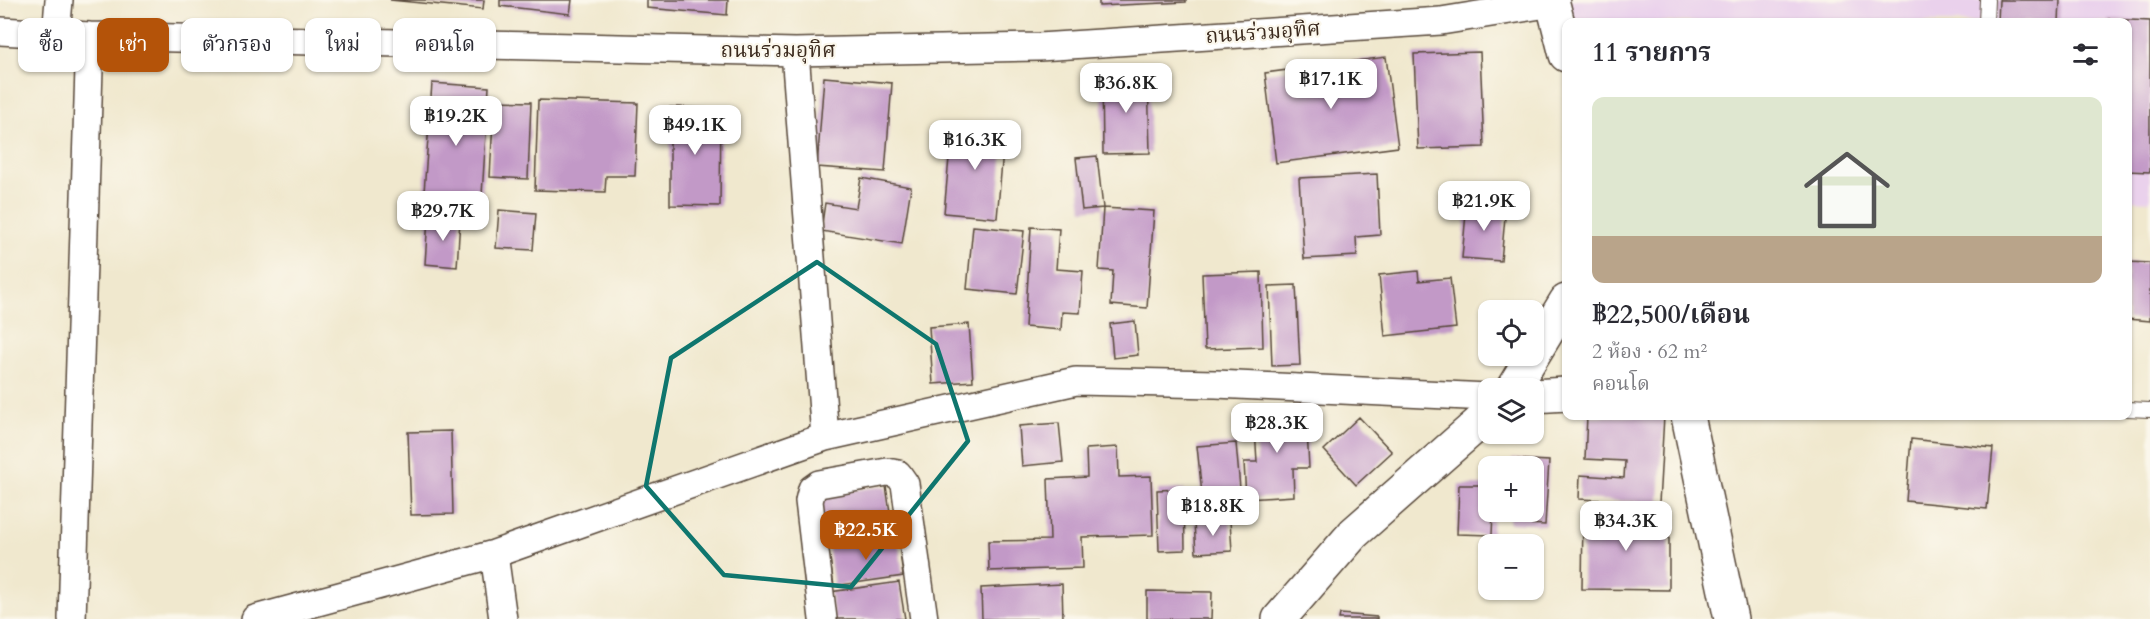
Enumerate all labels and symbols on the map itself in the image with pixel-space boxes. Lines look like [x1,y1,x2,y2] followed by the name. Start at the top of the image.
[1205,14,1321,51] street label: ถนนร่วมอุทิศ
[720,36,836,65] street label: ถนนร่วมอุทิศ
[1282,59,1380,110] pin: ฿17.1K
[1077,63,1175,114] pin: ฿36.8K
[407,96,505,147] pin: ฿19.2K
[646,105,744,156] pin: ฿49.1K
[926,120,1024,171] pin: ฿16.3K
[1435,181,1533,232] pin: ฿21.9K
[394,191,492,242] pin: ฿29.7K
[1228,403,1326,454] pin: ฿28.3K
[1164,486,1262,537] pin: ฿18.8K
[1577,501,1675,552] pin: ฿34.3K
[817,510,915,561] pin: ฿22.5K

